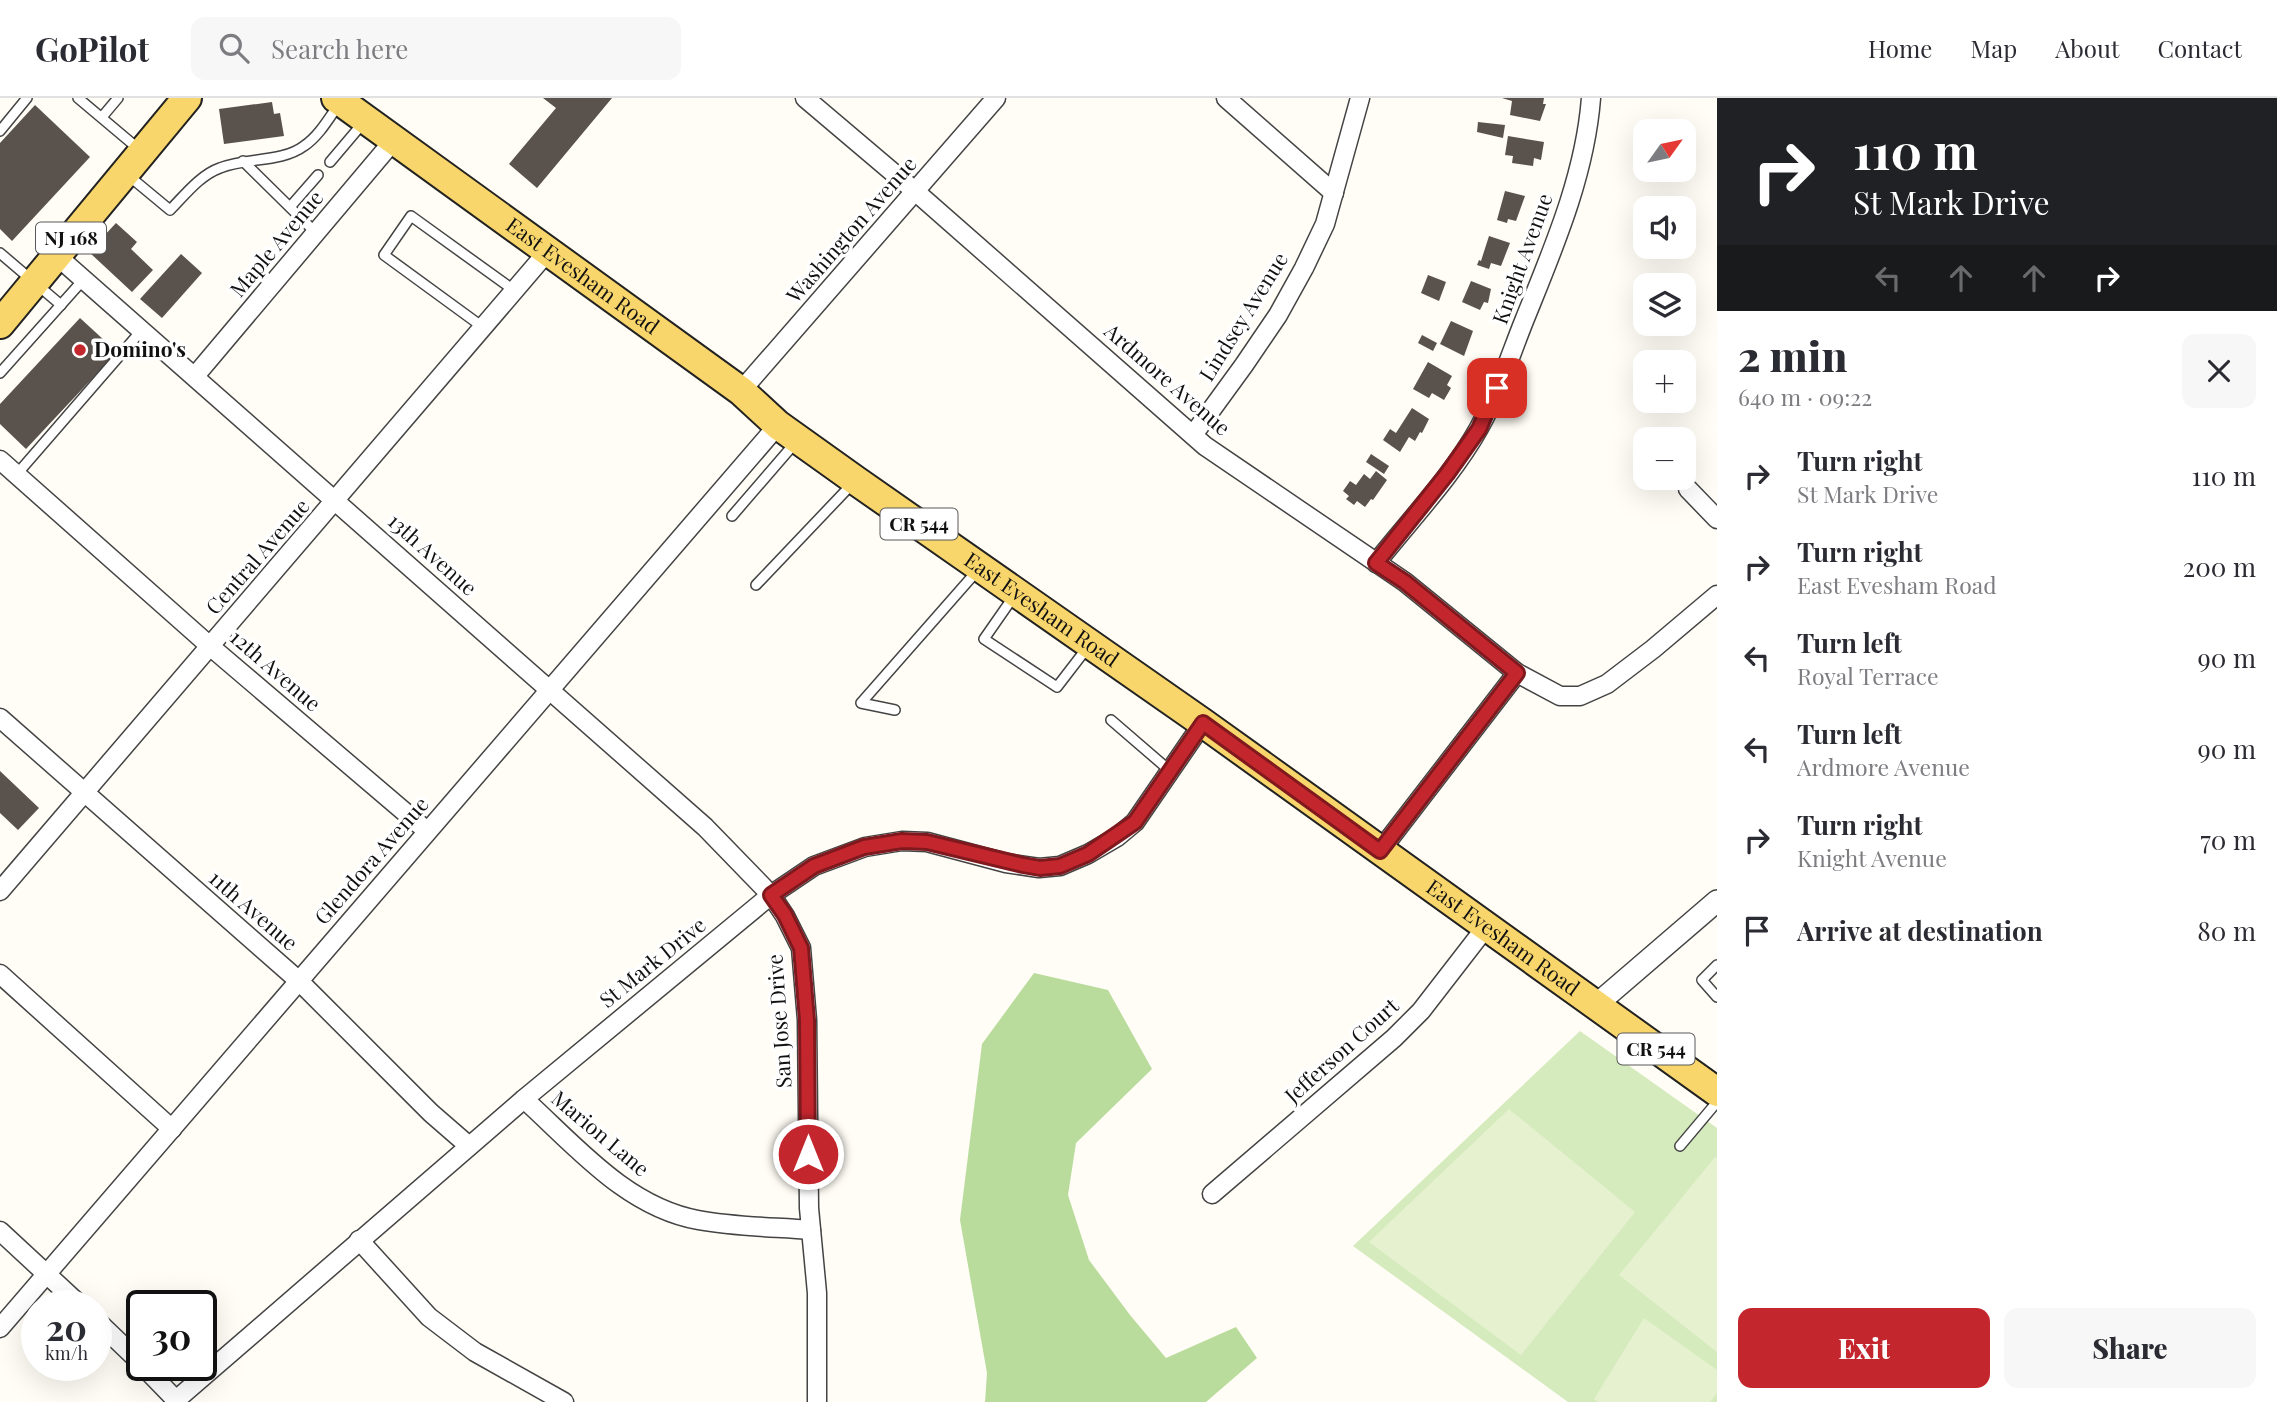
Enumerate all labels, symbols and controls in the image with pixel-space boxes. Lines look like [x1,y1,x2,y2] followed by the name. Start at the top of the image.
[191,17,681,80] search box
[35,26,149,70] text: GoPilot
[215,29,253,67] icon: search
[271,31,408,66] text: Search here
[1868,32,1932,64] text: Home
[1970,32,2017,64] text: Map
[2055,32,2119,64] text: About
[2157,32,2242,64] text: Contact
[1853,117,1978,182] text: 110 m
[1633,119,1696,182] north arrow
[1633,119,1696,490] map controls
[1738,126,1829,217] icon: right
[779,150,922,308] street label: Washington Avenue
[1853,180,2050,223] text: St Mark Drive
[223,184,328,302] street label: Maple Avenue
[1485,189,1558,327] street label: Knight Avenue
[1633,196,1696,259] button: sound
[501,210,666,339] street label: East Evesham Road
[36,222,106,254] road number: NJ 168
[1192,246,1293,386] street label: Lindsey Avenue
[1869,259,1907,297] icon: left
[1942,259,1980,297] icon: ahead
[2015,259,2053,297] icon: ahead
[2088,259,2126,297] icon: right
[1633,273,1696,336] button: layers
[1099,315,1237,441] street label: Ardmore Avenue
[1738,327,1847,383] text: 2 min
[94,334,186,362] place label: Domino's
[2182,334,2256,408] button: close
[72,342,88,358] marker: Domino's
[1633,350,1696,413] button: +
[1467,358,1527,418] pin
[1478,369,1516,407] icon: arrive
[1738,381,1872,412] text: 640 m · 09:22
[1633,427,1696,490] button: −
[1797,443,1923,478] text: Turn right
[1738,457,1776,495] icon: right
[2192,458,2256,493] text: 110 m
[1797,478,1938,509] text: St Mark Drive
[198,492,315,619] street label: Central Avenue
[383,506,484,601] street label: 13th Avenue
[880,508,958,540] road number: CR 544
[1797,534,1923,569] text: Turn right
[960,545,1125,672] street label: East Evesham Road
[1738,548,1776,586] icon: right
[2183,549,2256,584] text: 200 m
[1797,569,1997,600] text: East Evesham Road
[225,622,328,717] street label: 12th Avenue
[1797,625,1902,660] text: Turn left
[1738,639,1776,677] icon: left
[2198,640,2256,675] text: 90 m
[1797,660,1939,691] text: Royal Terrace
[1797,716,1902,751] text: Turn left
[1738,730,1776,768] icon: left
[2198,731,2256,766] text: 90 m
[1797,751,1970,782] text: Ardmore Avenue
[307,790,434,930] street label: Glendora Avenue
[1797,807,1923,842] text: Turn right
[1738,821,1776,859] icon: right
[2200,822,2256,857] text: 70 m
[1797,842,1947,873] text: Knight Avenue
[204,863,305,956] street label: 11th Avenue
[1422,872,1586,1001] street label: East Evesham Road
[593,910,711,1013] street label: St Mark Drive
[1738,912,1776,950] icon: arrive
[1797,913,2043,948] text: Arrive at destination
[2197,913,2256,948] text: 80 m
[759,953,797,1089] street label: San Jose Drive
[1277,991,1404,1109] street label: Jefferson Court
[1618,1034,1694,1065] road number: CR 544
[547,1083,656,1182] street label: Marion Lane
[771,1117,845,1191] position arrow
[126,1290,217,1381] speed limit sign: 30
[46,1303,87,1350] text: 20
[1738,1308,1990,1388] button: Exit
[2004,1308,2256,1388] button: Share
[45,1341,88,1365] text: km/h

